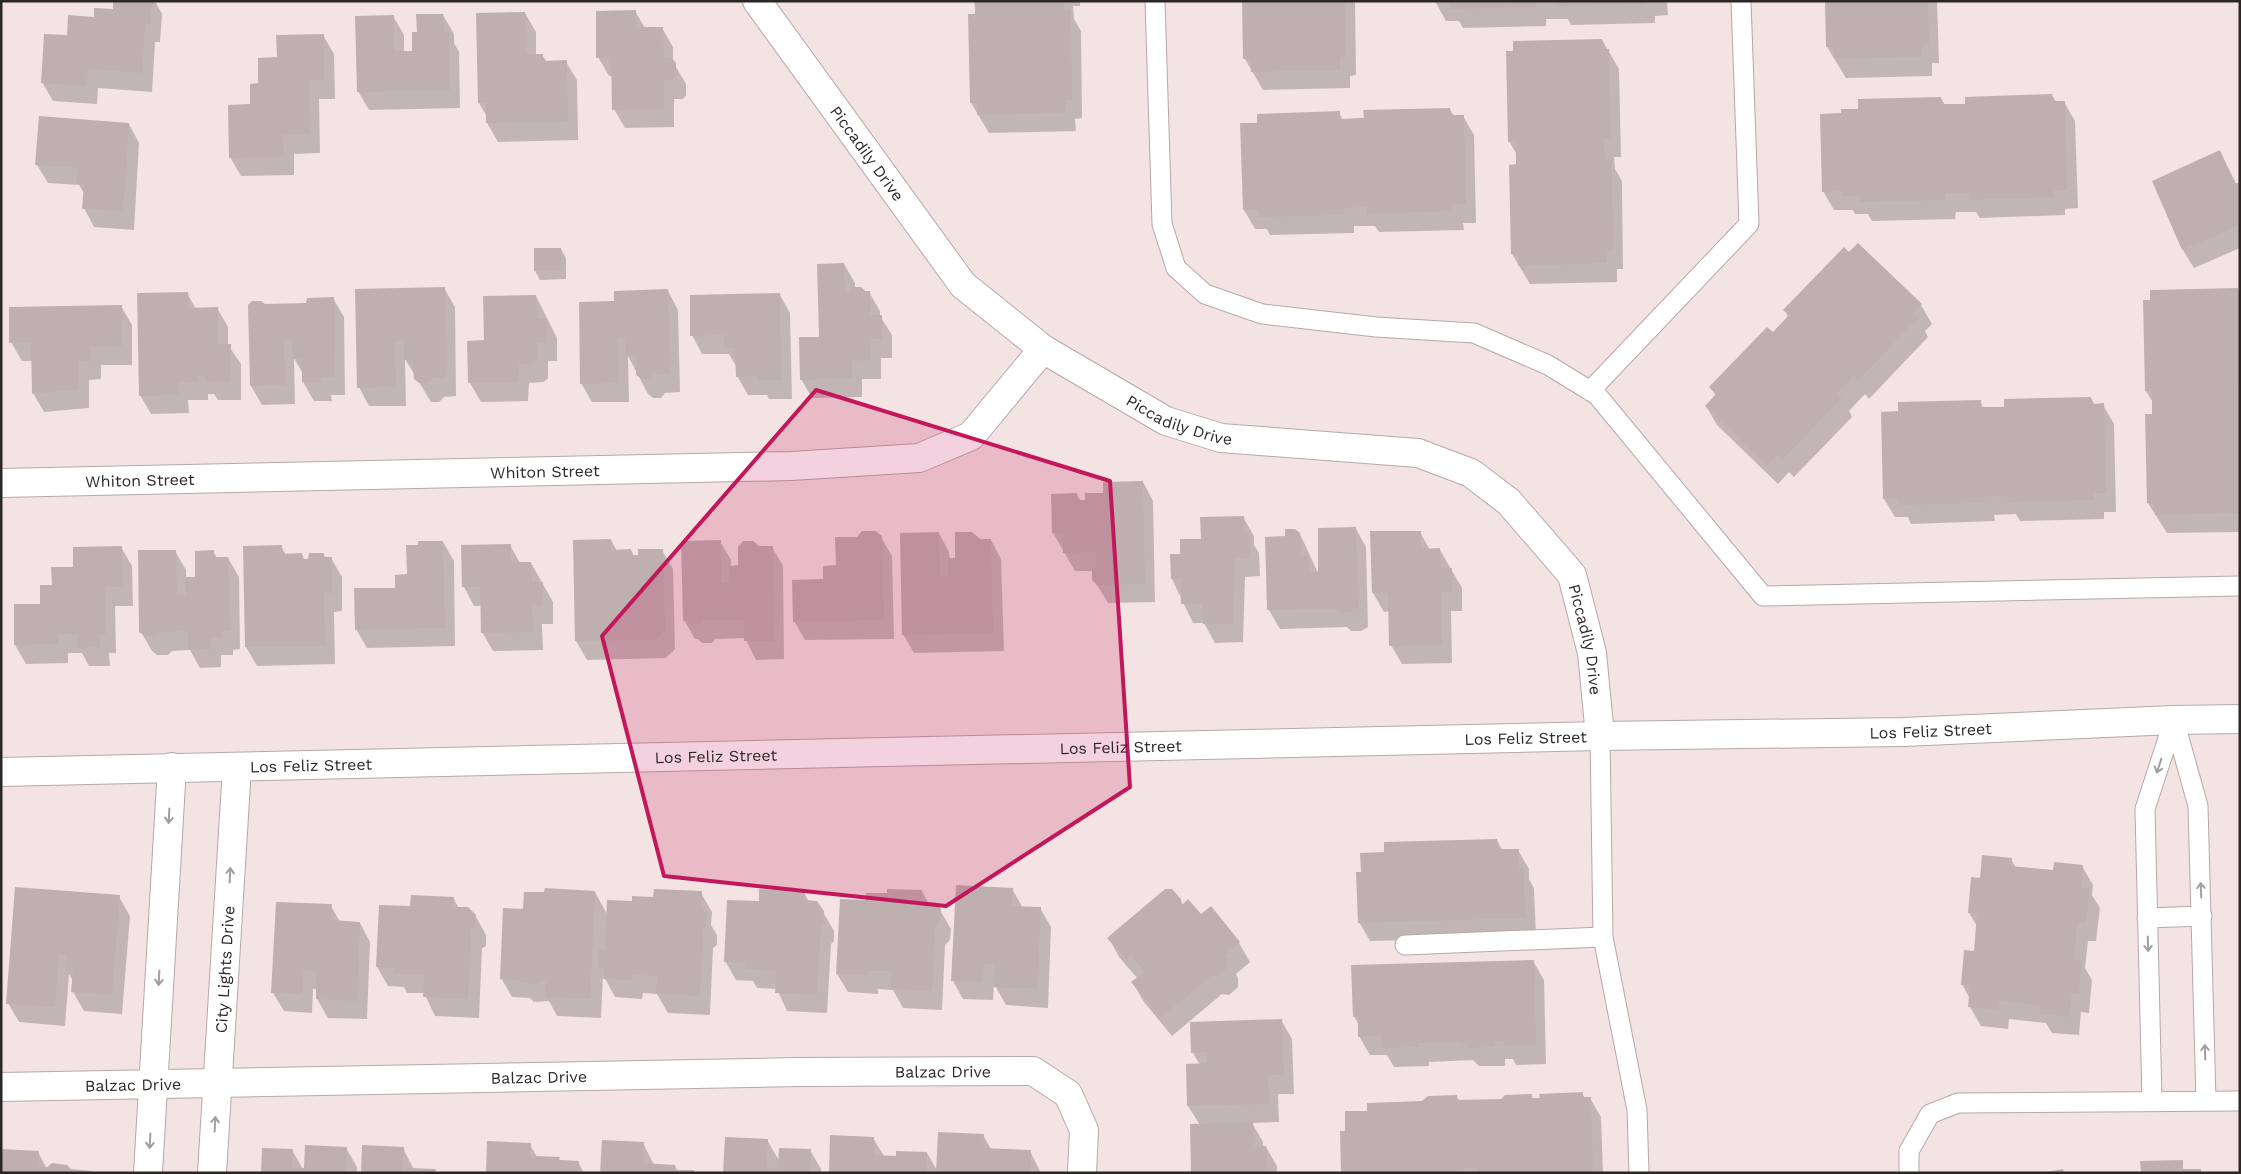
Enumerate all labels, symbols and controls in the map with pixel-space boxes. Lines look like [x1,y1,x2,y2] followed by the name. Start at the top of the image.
[827,102,908,204] street label: Piccadily Drive
[1123,390,1233,448] street label: Piccadily Drive
[490,461,600,482] street label: Whiton Street
[85,469,195,491] street label: Whiton Street
[1565,582,1605,696] street label: Piccadily Drive
[1869,719,1992,742] street label: Los Feliz Street
[1464,727,1587,749] street label: Los Feliz Street
[1059,736,1182,758] street label: Los Feliz Street
[654,745,777,767] street label: Los Feliz Street
[250,754,373,776] street label: Los Feliz Street
[2153,758,2163,774] one-way arrow
[164,808,173,824] one-way arrow
[226,867,235,883] one-way arrow
[2196,882,2206,898] one-way arrow
[211,905,238,1034] street label: City Lights Drive
[2143,936,2153,952] one-way arrow
[155,970,164,986] one-way arrow
[2200,1045,2209,1061] one-way arrow
[895,1062,991,1081] street label: Balzac Drive
[491,1066,587,1087] street label: Balzac Drive
[85,1074,181,1095] street label: Balzac Drive
[211,1116,220,1132] one-way arrow
[145,1132,154,1148] one-way arrow

